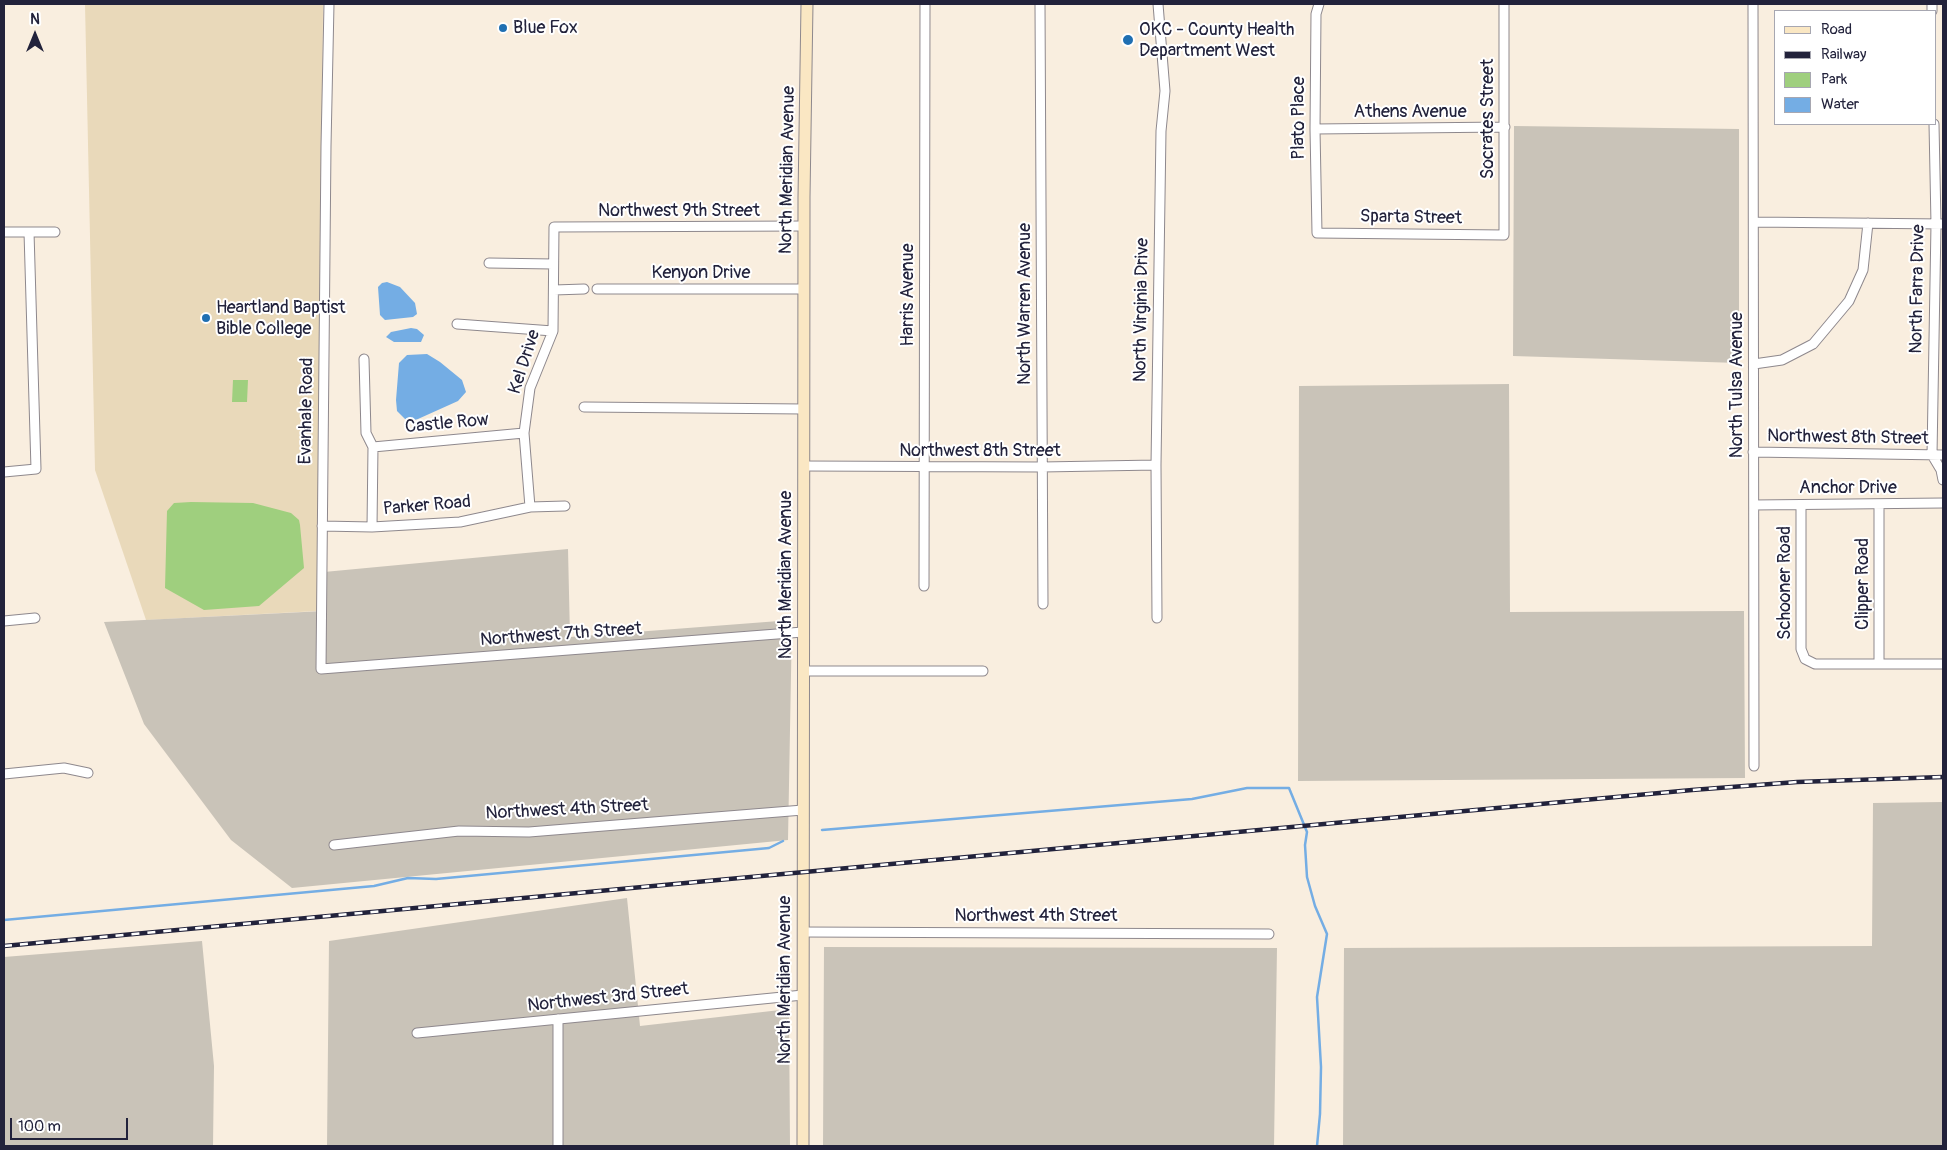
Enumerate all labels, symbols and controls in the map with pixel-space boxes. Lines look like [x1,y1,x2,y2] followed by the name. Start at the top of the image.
[10,10,60,60] north arrow
[1774,10,1937,125] legend
[30,11,40,28] text: N
[513,17,578,39] place label: Blue Fox
[1139,19,1294,62] place label: OKC - County Health Department West
[1821,20,1852,39] text: Road
[497,22,509,34] marker: Blue Fox
[1121,33,1135,47] marker: OKC - County Health Department West
[1821,45,1866,64] text: Railway
[1477,59,1499,179] street label: Socrates Street
[1821,70,1847,89] text: Park
[1288,76,1310,160] street label: Plato Place
[776,86,800,254] street label: North Meridian Avenue
[1821,95,1859,114] text: Water
[1353,101,1467,123] street label: Athens Avenue
[598,200,760,222] street label: Northwest 9th Street
[1360,206,1462,230] street label: Sparta Street
[1014,223,1036,385] street label: North Warren Avenue
[1906,224,1930,354] street label: North Farra Drive
[1130,238,1154,382] street label: North Virginia Drive
[897,243,919,347] street label: Harris Avenue
[652,262,750,284] street label: Kenyon Drive
[216,297,345,340] place label: Heartland Baptist Bible College
[200,312,212,324] marker: Heartland Baptist Bible College
[1726,312,1748,458] street label: North Tulsa Avenue
[504,327,546,397] street label: Kel Drive
[295,358,319,464] street label: Evanhale Road
[404,410,490,438] street label: Castle Row
[1767,426,1929,450] street label: Northwest 8th Street
[899,440,1061,462] street label: Northwest 8th Street
[1799,477,1897,499] street label: Anchor Drive
[382,491,472,521] street label: Parker Road
[775,491,797,659] street label: North Meridian Avenue
[1774,526,1796,640] street label: Schooner Road
[1852,538,1874,630] street label: Clipper Road
[479,619,643,651] street label: Northwest 7th Street
[485,795,649,825] street label: Northwest 4th Street
[774,896,796,1064] street label: North Meridian Avenue
[954,905,1118,927] street label: Northwest 4th Street
[526,979,690,1017] street label: Northwest 3rd Street
[12,1108,130,1140] scale bar
[18,1117,61,1136] text: 100 m

